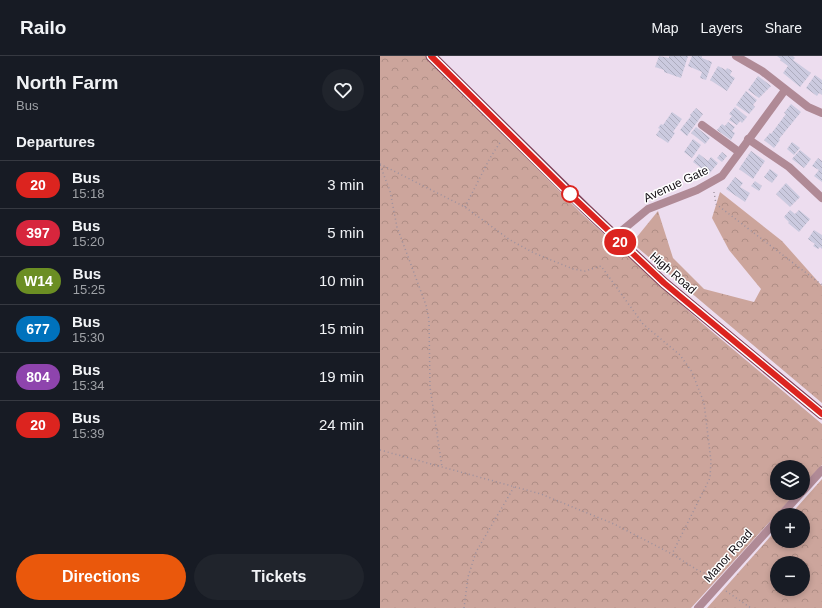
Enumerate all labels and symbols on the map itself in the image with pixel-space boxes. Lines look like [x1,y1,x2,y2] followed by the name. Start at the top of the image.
[641,163,711,205] street label: Avenue Gate
[561,185,579,203] unlabelled marker
[602,229,638,255] line badge: 20
[647,249,699,297] street label: High Road
[701,527,755,585] street label: Manor Road

